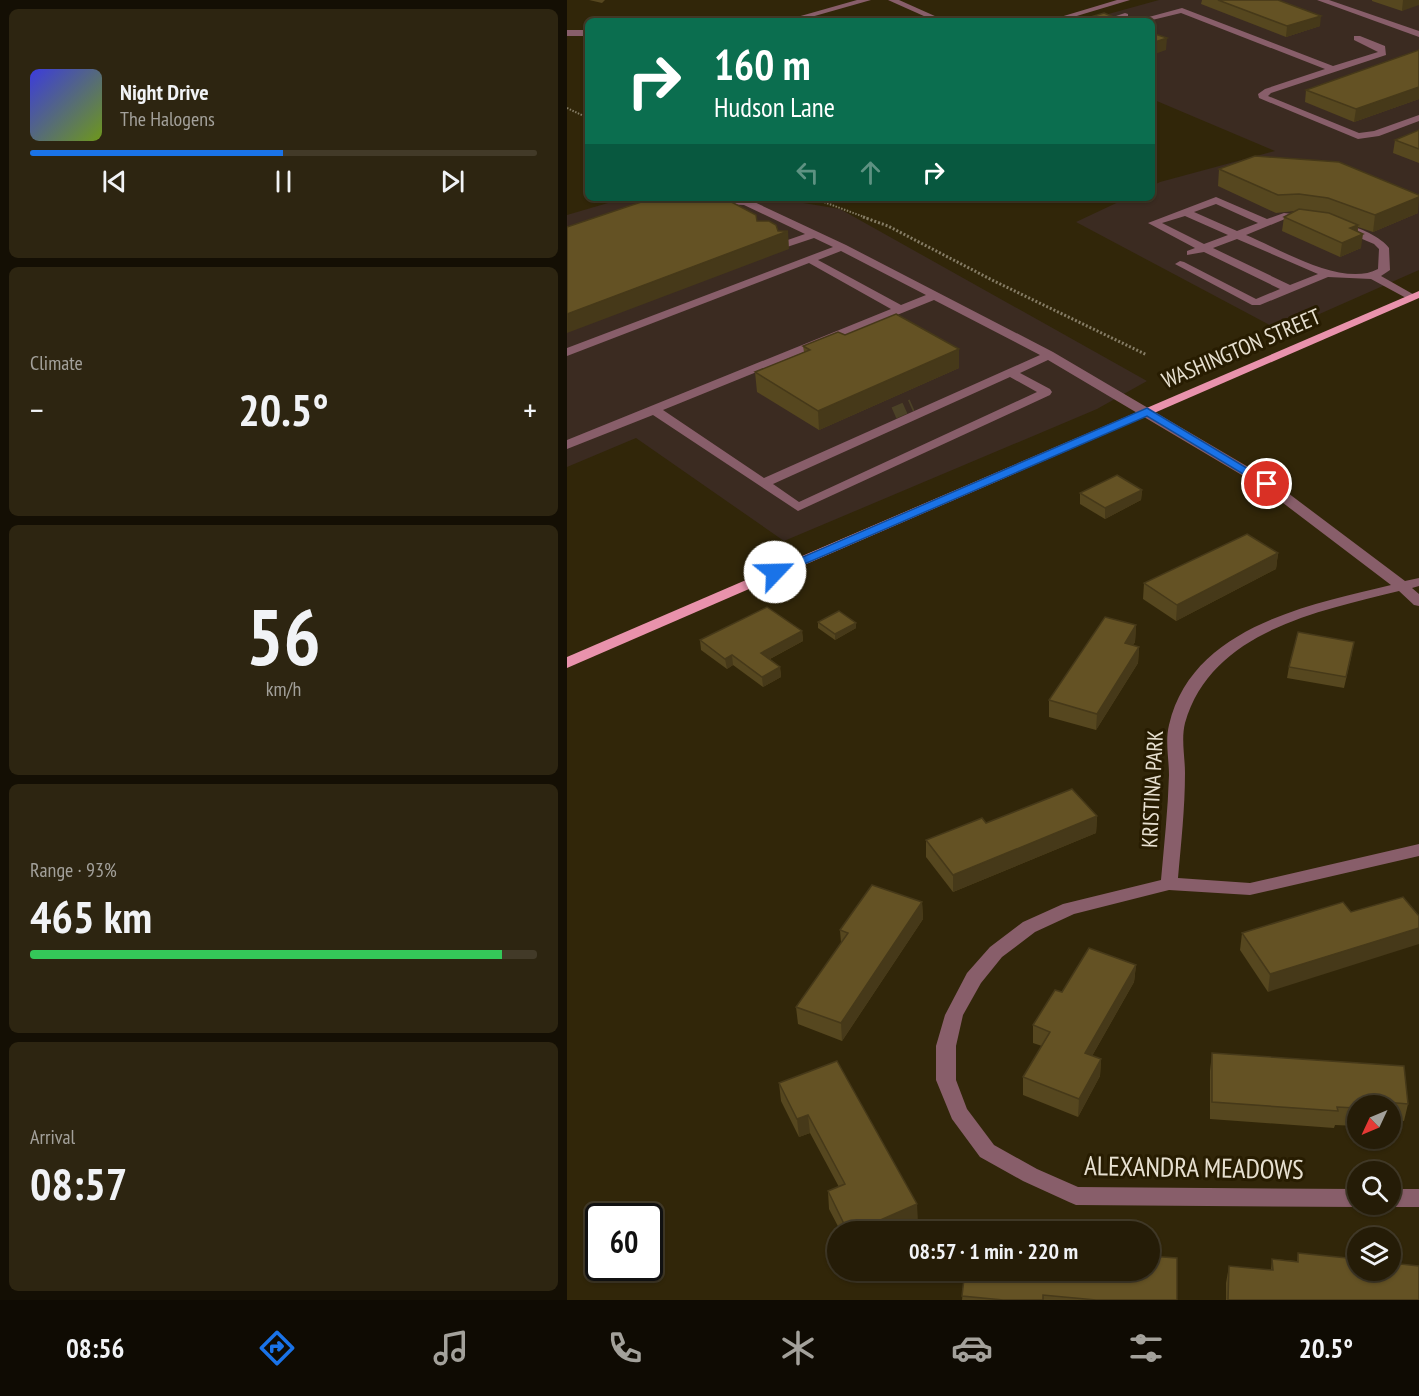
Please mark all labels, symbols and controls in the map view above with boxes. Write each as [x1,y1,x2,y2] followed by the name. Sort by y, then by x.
[714,37,811,92] text: 160 m
[615,42,693,120] icon: right
[120,78,209,106] text: Night Drive
[714,90,835,124] text: Hudson Lane
[120,106,215,132] text: The Halogens
[791,156,824,189] icon: left
[854,156,887,189] icon: ahead
[917,156,950,189] icon: right
[98,165,131,198] icon: previous
[267,165,300,198] icon: pause
[436,165,469,198] icon: next
[1157,302,1325,394] street label: WASHINGTON STREET
[30,350,83,376] text: Climate
[238,380,329,438] text: 20.5°
[30,388,44,431] text: −
[523,388,537,431] text: +
[1241,458,1292,509] pin
[1250,467,1283,500] icon: arrive
[743,540,807,604] position arrow
[246,586,321,687] text: 56
[266,676,301,702] text: km/h
[1135,729,1169,848] street label: KRISTINA PARK
[30,857,117,883] text: Range · 93%
[30,887,152,945] text: 465 km
[1347,1095,1401,1149] north arrow
[1347,1095,1401,1281] map controls
[30,1124,75,1150] text: Arrival
[1084,1148,1304,1186] street label: ALEXANDRA MEADOWS
[30,1154,127,1212] text: 08:57
[1347,1161,1401,1215] button: search
[585,1203,663,1281] speed limit sign: 60
[1347,1227,1401,1281] button: layers
[909,1237,1078,1265] text: 08:57 · 1 min · 220 m
[256,1327,298,1369] icon: directions
[430,1327,472,1369] icon: music
[604,1327,646,1369] icon: phone
[777,1327,819,1369] icon: climate
[951,1327,993,1369] icon: car
[1125,1327,1167,1369] icon: filters
[66,1331,124,1365] text: 08:56
[1299,1331,1353,1365] text: 20.5°

